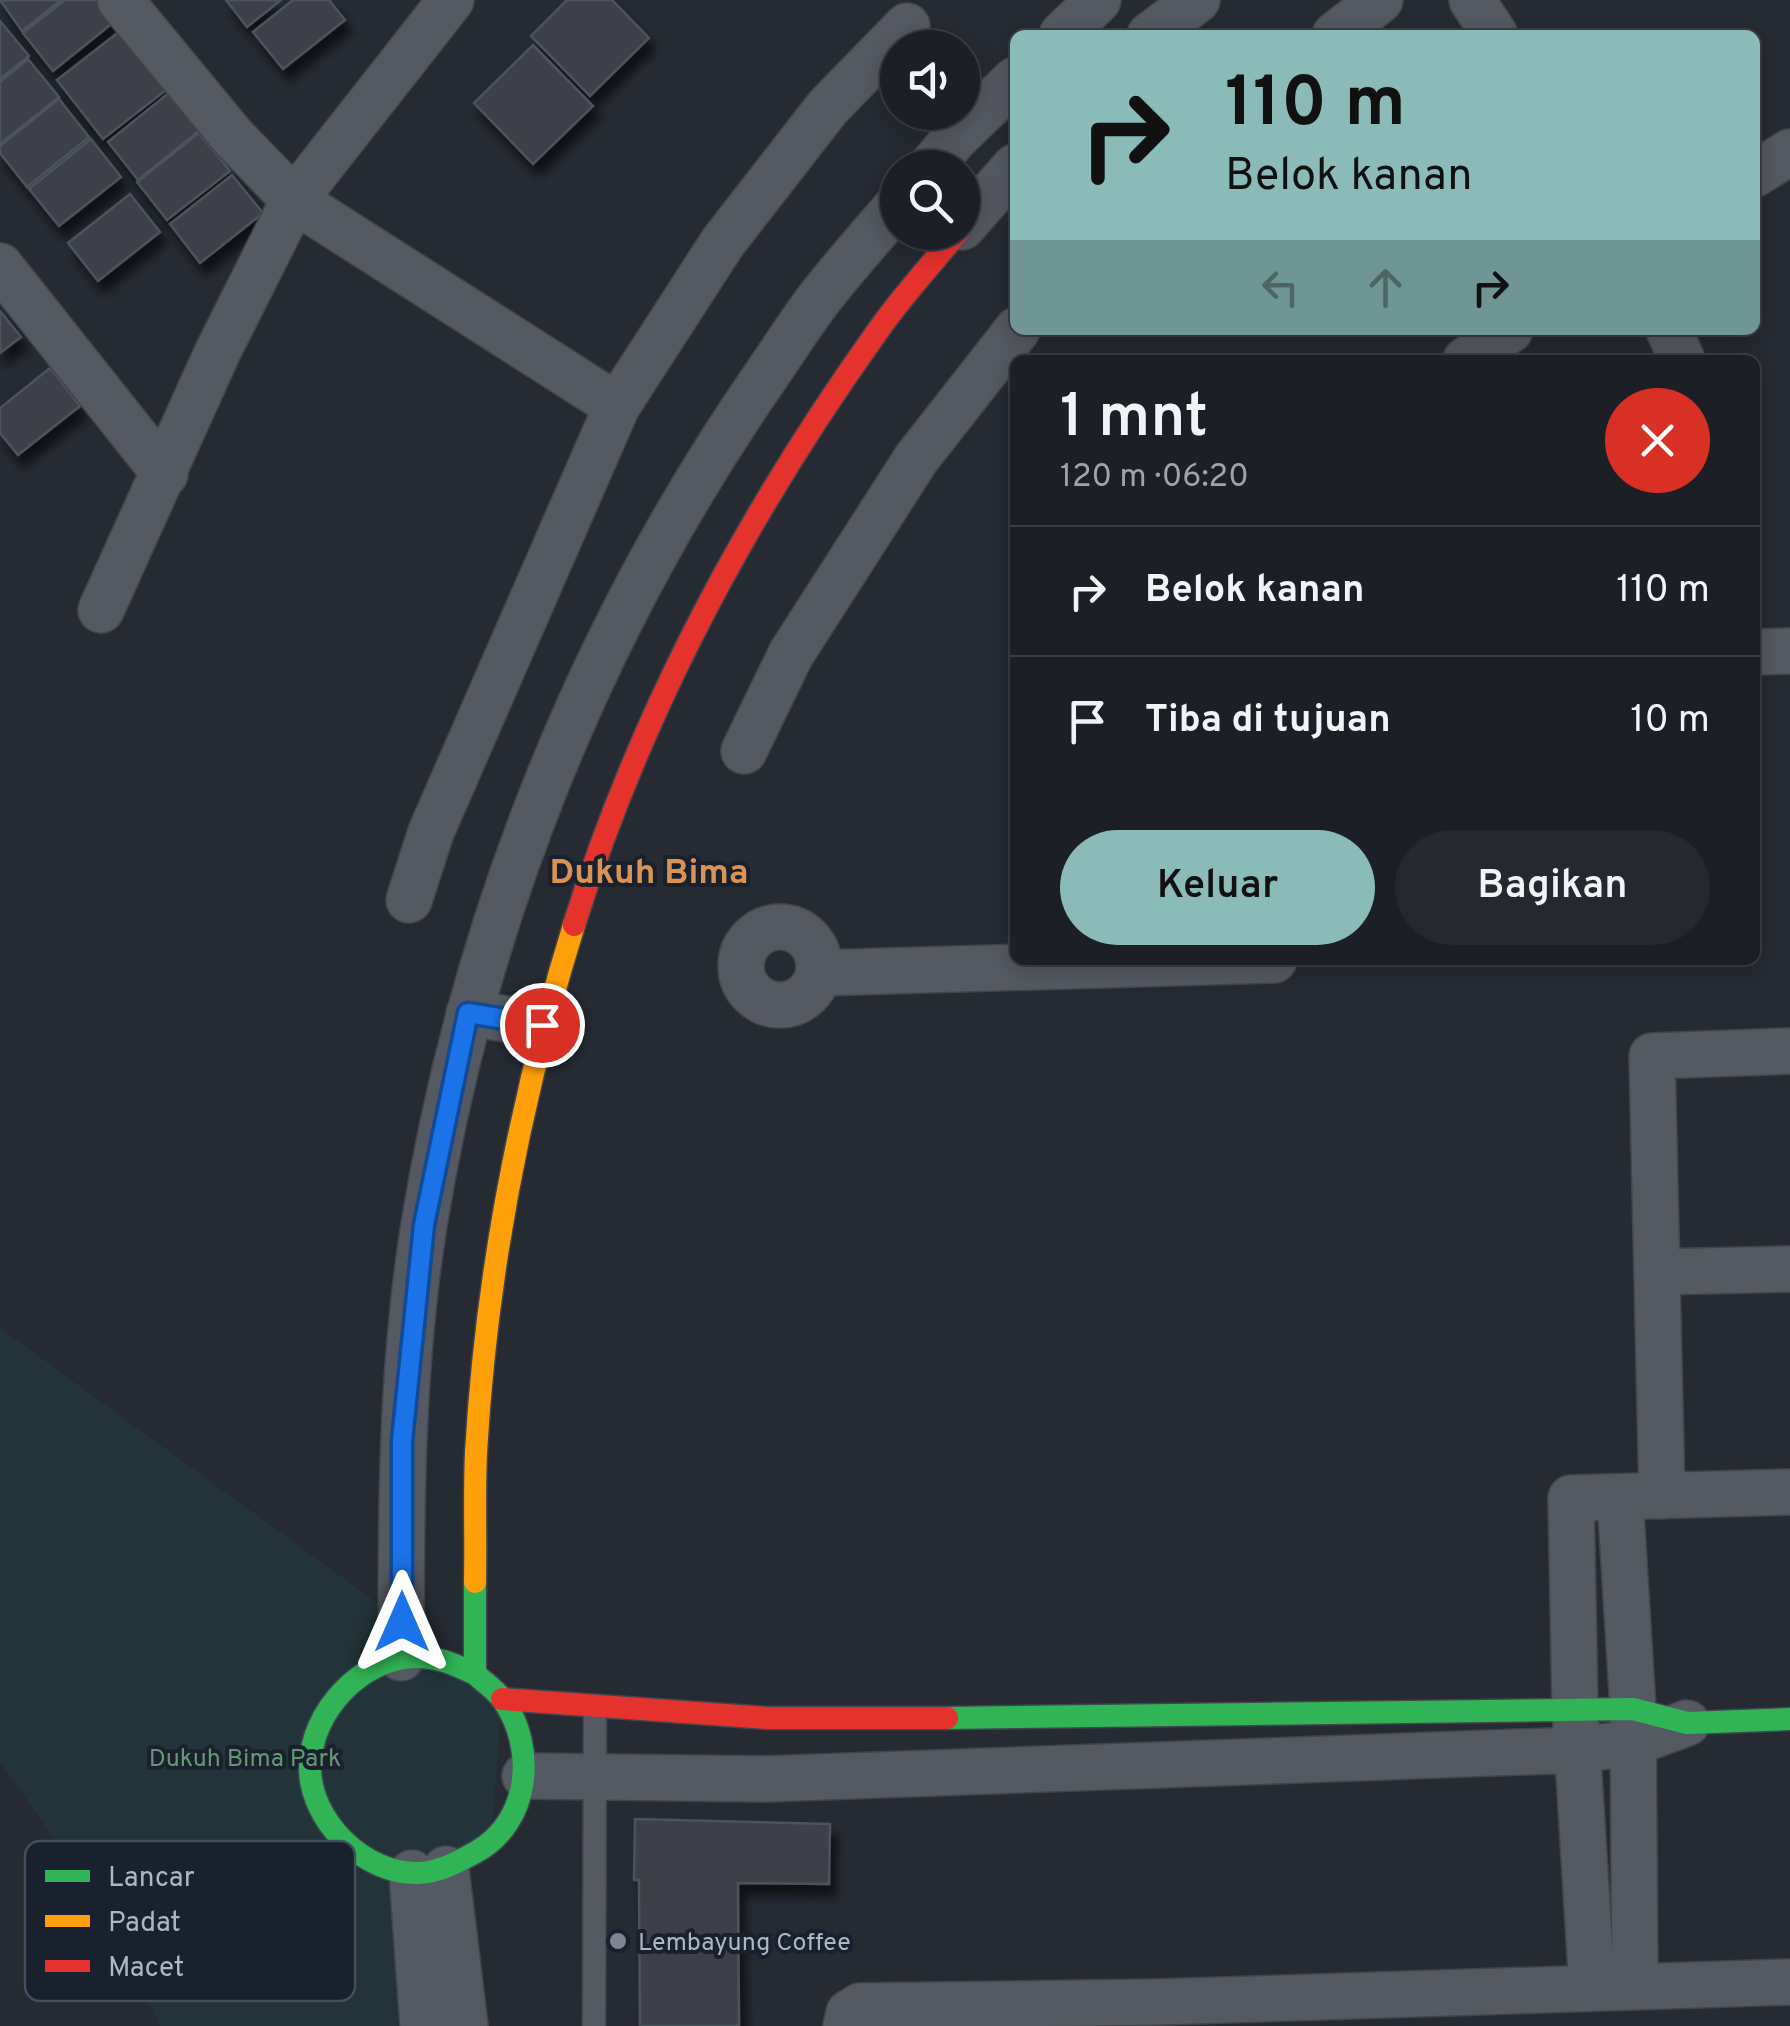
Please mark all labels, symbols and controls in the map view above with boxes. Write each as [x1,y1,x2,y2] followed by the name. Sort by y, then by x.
[880,30,980,250] map controls
[880,30,980,130] button: sound
[1225,62,1406,151] text: 110 m
[1060,70,1190,200] icon: right
[1225,149,1473,206] text: Belok kanan
[880,150,980,250] button: search
[1253,260,1308,315] icon: left
[1358,260,1413,315] icon: ahead
[1463,260,1518,315] icon: right
[1060,382,1208,458] text: 1 mnt
[1605,388,1710,493] button: close
[1060,458,1249,498] text: 120 m · 06:20
[1060,564,1115,619] icon: right
[1145,567,1364,616] text: Belok kanan
[1616,567,1710,616] text: 110 m
[1060,694,1115,749] icon: arrive
[1145,697,1391,746] text: Tiba di tujuan
[1630,697,1710,746] text: 10 m
[1060,830,1375,945] button: Keluar
[1395,830,1710,945] button: Bagikan
[549,852,749,896] district label: Dukuh Bima
[500,983,585,1068] pin
[515,998,570,1053] icon: arrive
[350,1570,454,1674] position arrow
[149,1744,341,1776] park label: Dukuh Bima Park
[25,1841,355,2001] legend
[108,1861,195,1897] text: Lancar
[108,1906,181,1942] text: Padat
[638,1928,851,1960] place label: Lembayung Coffee
[607,1930,629,1952] marker: Lembayung Coffee
[108,1951,184,1987] text: Macet

